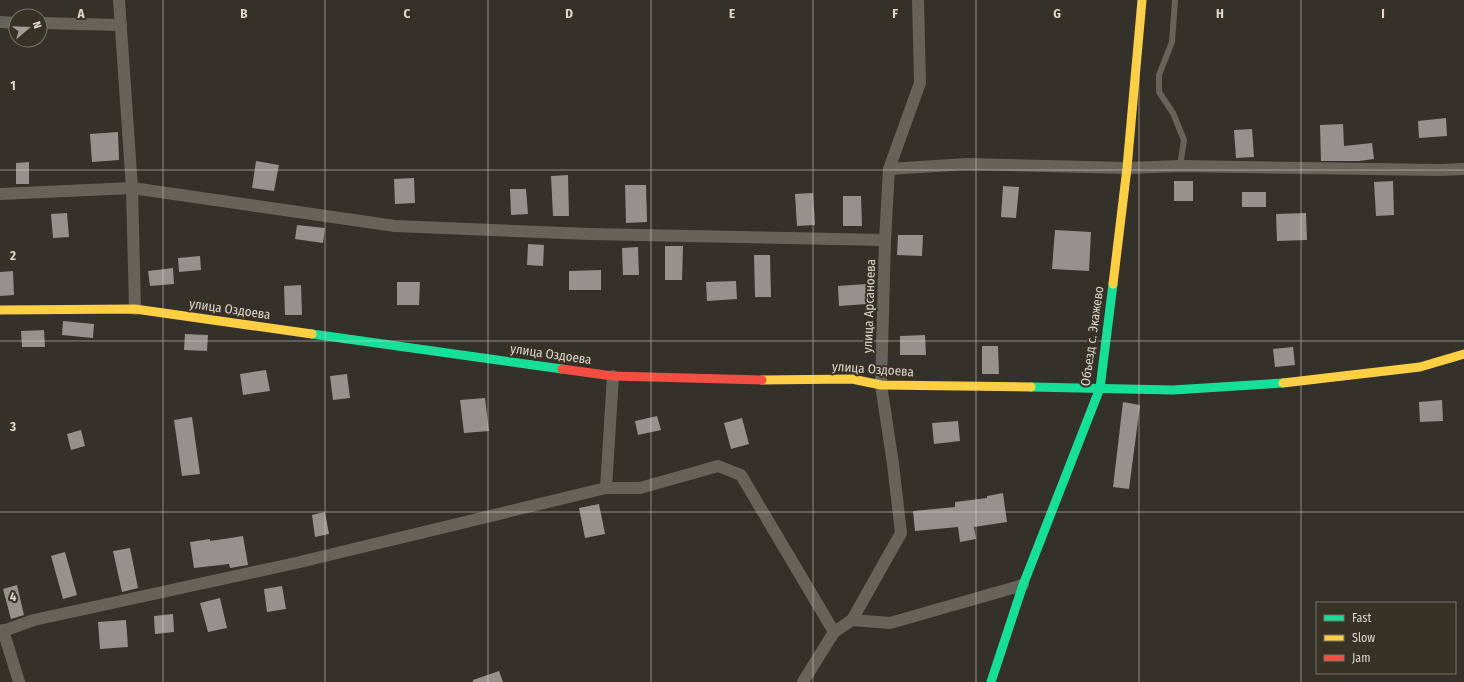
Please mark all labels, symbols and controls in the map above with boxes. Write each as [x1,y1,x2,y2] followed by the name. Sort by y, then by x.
[76,6,85,21] text: A
[240,6,248,21] text: B
[404,6,411,21] text: C
[565,6,573,21] text: D
[729,6,735,21] text: E
[892,6,898,21] text: F
[1053,6,1061,21] text: G
[1216,6,1224,21] text: H
[1381,6,1385,21] text: I
[8,8,48,48] north arrow
[30,20,44,30] text: N
[10,78,16,93] text: 1
[9,248,16,263] text: 2
[860,259,878,353] street label: улица Арсаноева
[1078,285,1106,387] street label: Объезд с. Экажево
[188,296,272,322] street label: улица Оздоева
[509,341,593,367] street label: улица Оздоева
[832,359,914,379] street label: улица Оздоева
[9,419,16,434] text: 3
[10,589,17,604] text: 4
[1316,602,1456,674] legend
[1352,611,1371,625] text: Fast
[1352,631,1375,645] text: Slow
[1352,651,1370,665] text: Jam

